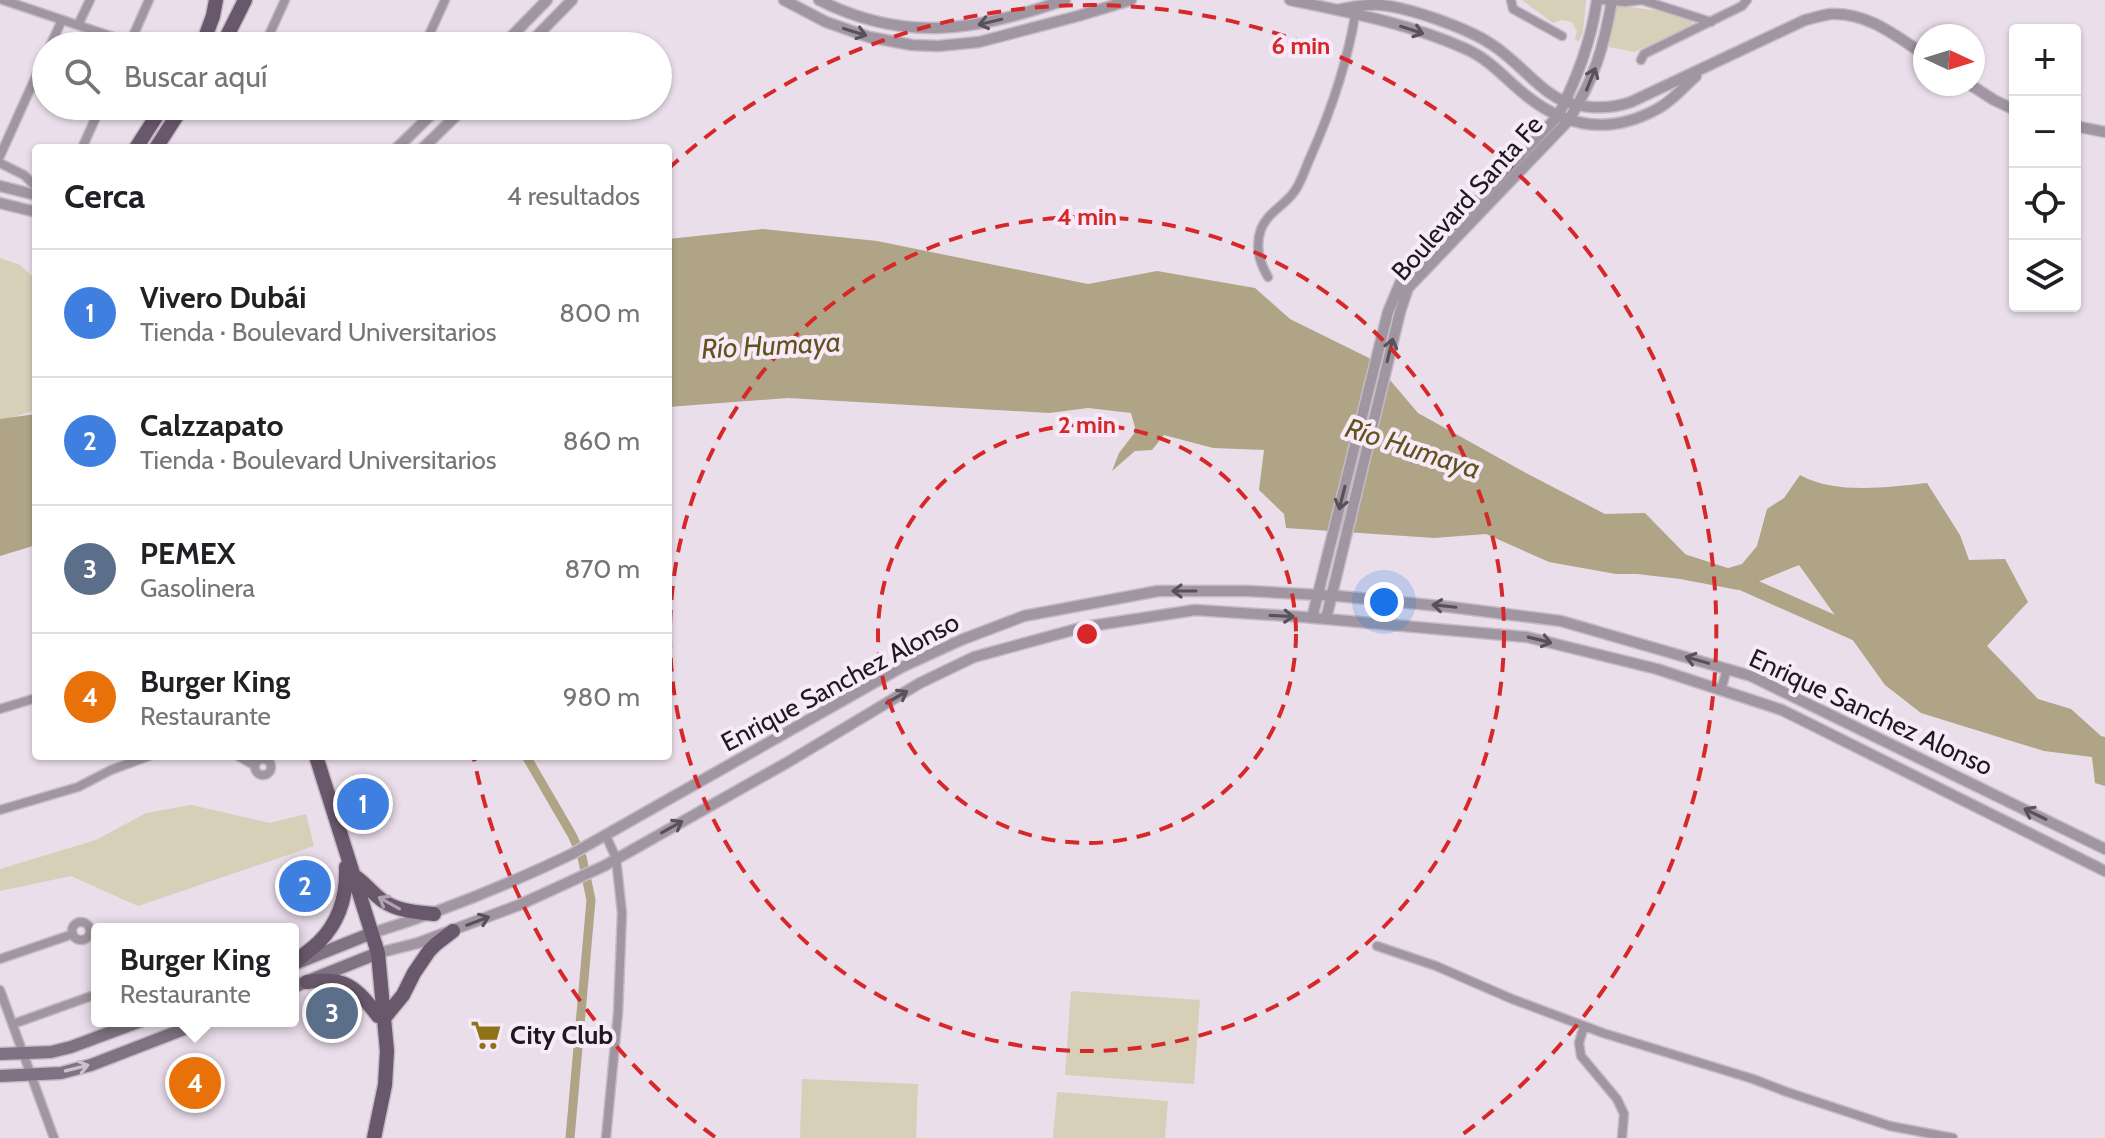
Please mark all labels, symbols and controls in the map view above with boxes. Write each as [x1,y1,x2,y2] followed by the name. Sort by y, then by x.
[978,15,1004,30] one-way arrow
[1399,24,1424,38] one-way arrow
[1913,24,1985,96] north arrow
[2009,24,2081,312] map controls
[2009,24,2081,96] button: +
[842,26,867,40] one-way arrow
[1272,31,1330,60] text: 6 min
[32,32,672,120] search box
[60,54,104,98] icon: search
[124,58,267,95] text: Buscar aquí
[1585,67,1599,92] one-way arrow
[2009,96,2081,168] button: −
[1385,109,1549,287] street label: Boulevard Santa Fe
[2009,168,2081,240] button: locate
[64,175,145,217] text: Cerca
[507,180,640,212] text: 4 resultados
[1057,202,1117,231] text: 4 min
[2009,240,2081,312] button: layers
[140,279,306,316] text: Vivero Dubái
[85,297,95,329] text: 1
[559,297,640,329] text: 800 m
[140,316,497,348] text: Tienda · Boulevard Universitarios
[700,324,842,366] water label: Río Humaya
[1383,338,1398,363] one-way arrow
[140,407,284,444] text: Calzzapato
[1058,410,1116,439] text: 2 min
[1341,410,1485,486] water label: Río Humaya
[83,425,97,457] text: 2
[563,425,640,457] text: 860 m
[140,444,497,476] text: Tienda · Boulevard Universitarios
[1333,484,1348,510] one-way arrow
[140,535,236,572] text: PEMEX
[83,553,97,585] text: 3
[565,553,640,585] text: 870 m
[140,572,255,604] text: Gasolinera
[1364,582,1404,622] your location
[1171,583,1198,599] one-way arrow
[1431,599,1457,614] one-way arrow
[716,606,964,758] street label: Enrique Sanchez Alonso
[1268,608,1295,623] one-way arrow
[1073,620,1101,648] centre of rings
[1527,634,1553,649] one-way arrow
[1744,642,1998,782] street label: Enrique Sanchez Alonso
[1685,652,1711,667] one-way arrow
[140,663,290,700] text: Burger King
[82,681,98,713] text: 4
[563,681,640,713] text: 980 m
[885,689,908,705] one-way arrow
[140,700,271,732] text: Restaurante
[337,774,389,834] pin: 1
[2023,806,2047,821] one-way arrow
[659,819,683,834] one-way arrow
[279,856,331,916] pin: 2
[378,894,402,910] one-way arrow
[465,913,490,927] one-way arrow
[91,923,299,1027] popup
[120,941,270,978] text: Burger King
[120,978,251,1010] text: Restaurante
[306,983,358,1043] pin: 3
[469,1018,503,1052] supermarket icon: City Club
[510,1019,613,1051] place label: City Club
[169,1053,221,1113] pin: 4
[64,1060,90,1075] one-way arrow

